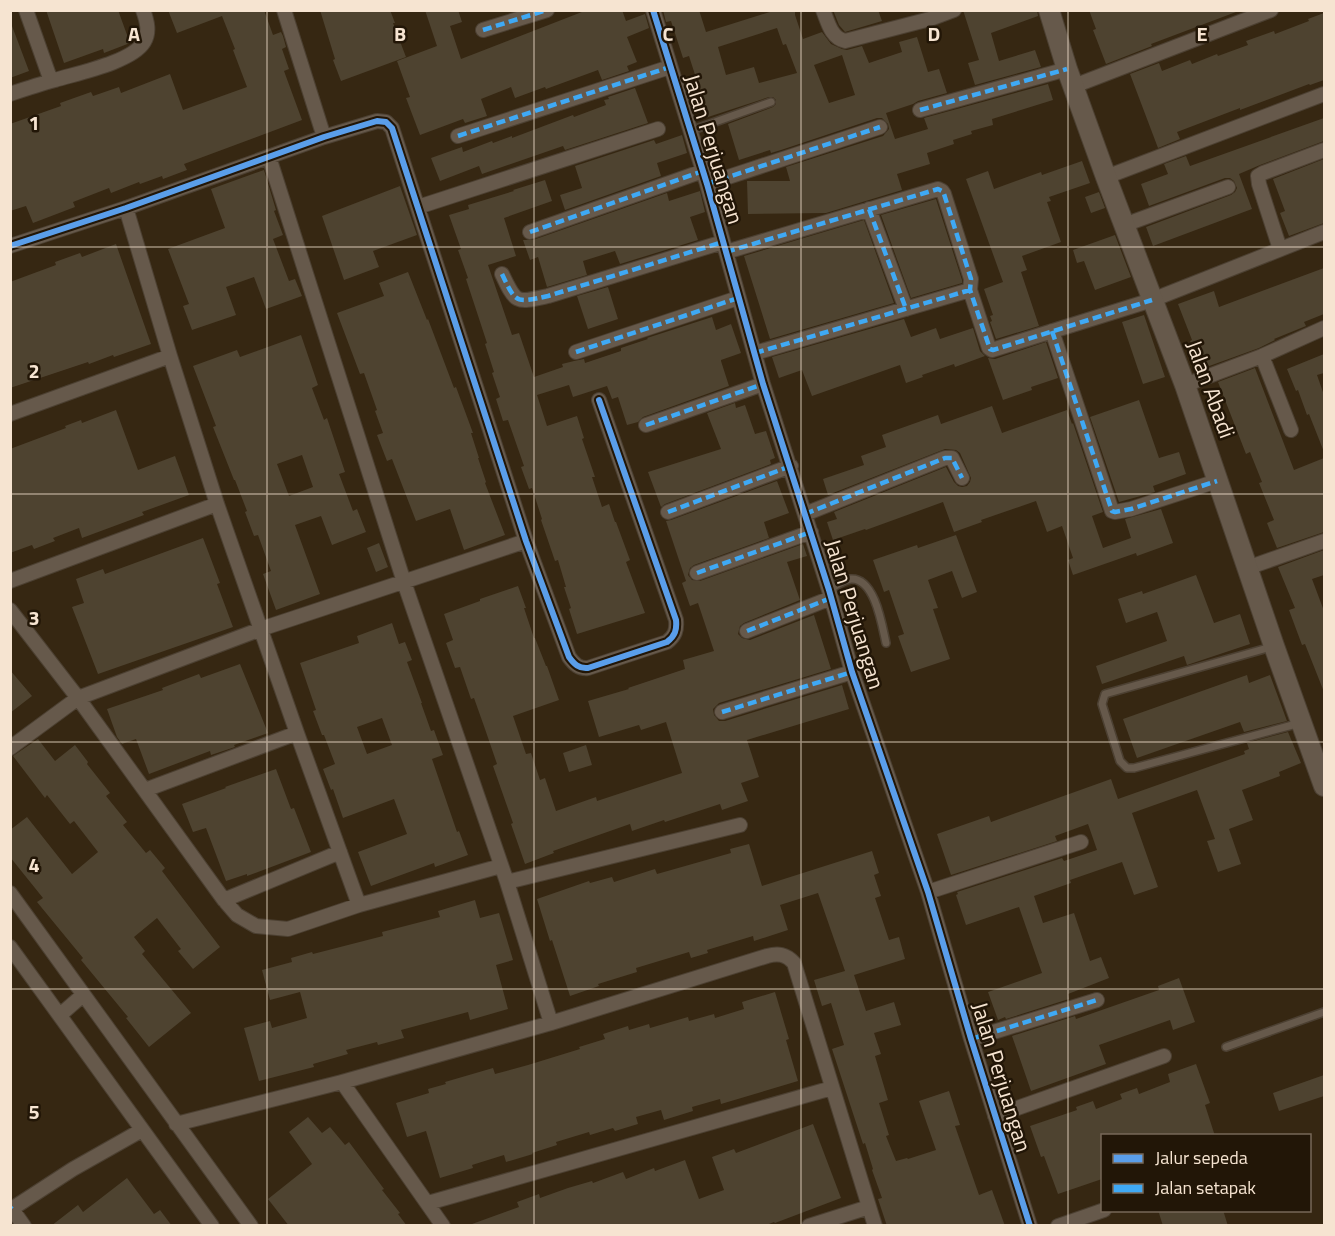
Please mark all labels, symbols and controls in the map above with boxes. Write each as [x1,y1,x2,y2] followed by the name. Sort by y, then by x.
[128,18,140,49] text: A
[394,18,406,49] text: B
[663,18,674,49] text: C
[928,18,940,49] text: D
[1196,18,1208,49] text: E
[675,70,753,228] street label: Jalan Perjuangan
[28,107,40,138] text: 1
[1178,335,1244,443] street label: Jalan Abadi
[28,355,40,386] text: 2
[816,535,894,693] street label: Jalan Perjuangan
[28,602,40,633] text: 3
[28,849,40,880] text: 4
[963,998,1041,1156] street label: Jalan Perjuangan
[28,1096,40,1127] text: 5
[1101,1134,1311,1212] legend
[1155,1144,1248,1171] text: Jalur sepeda
[1155,1174,1256,1201] text: Jalan setapak

